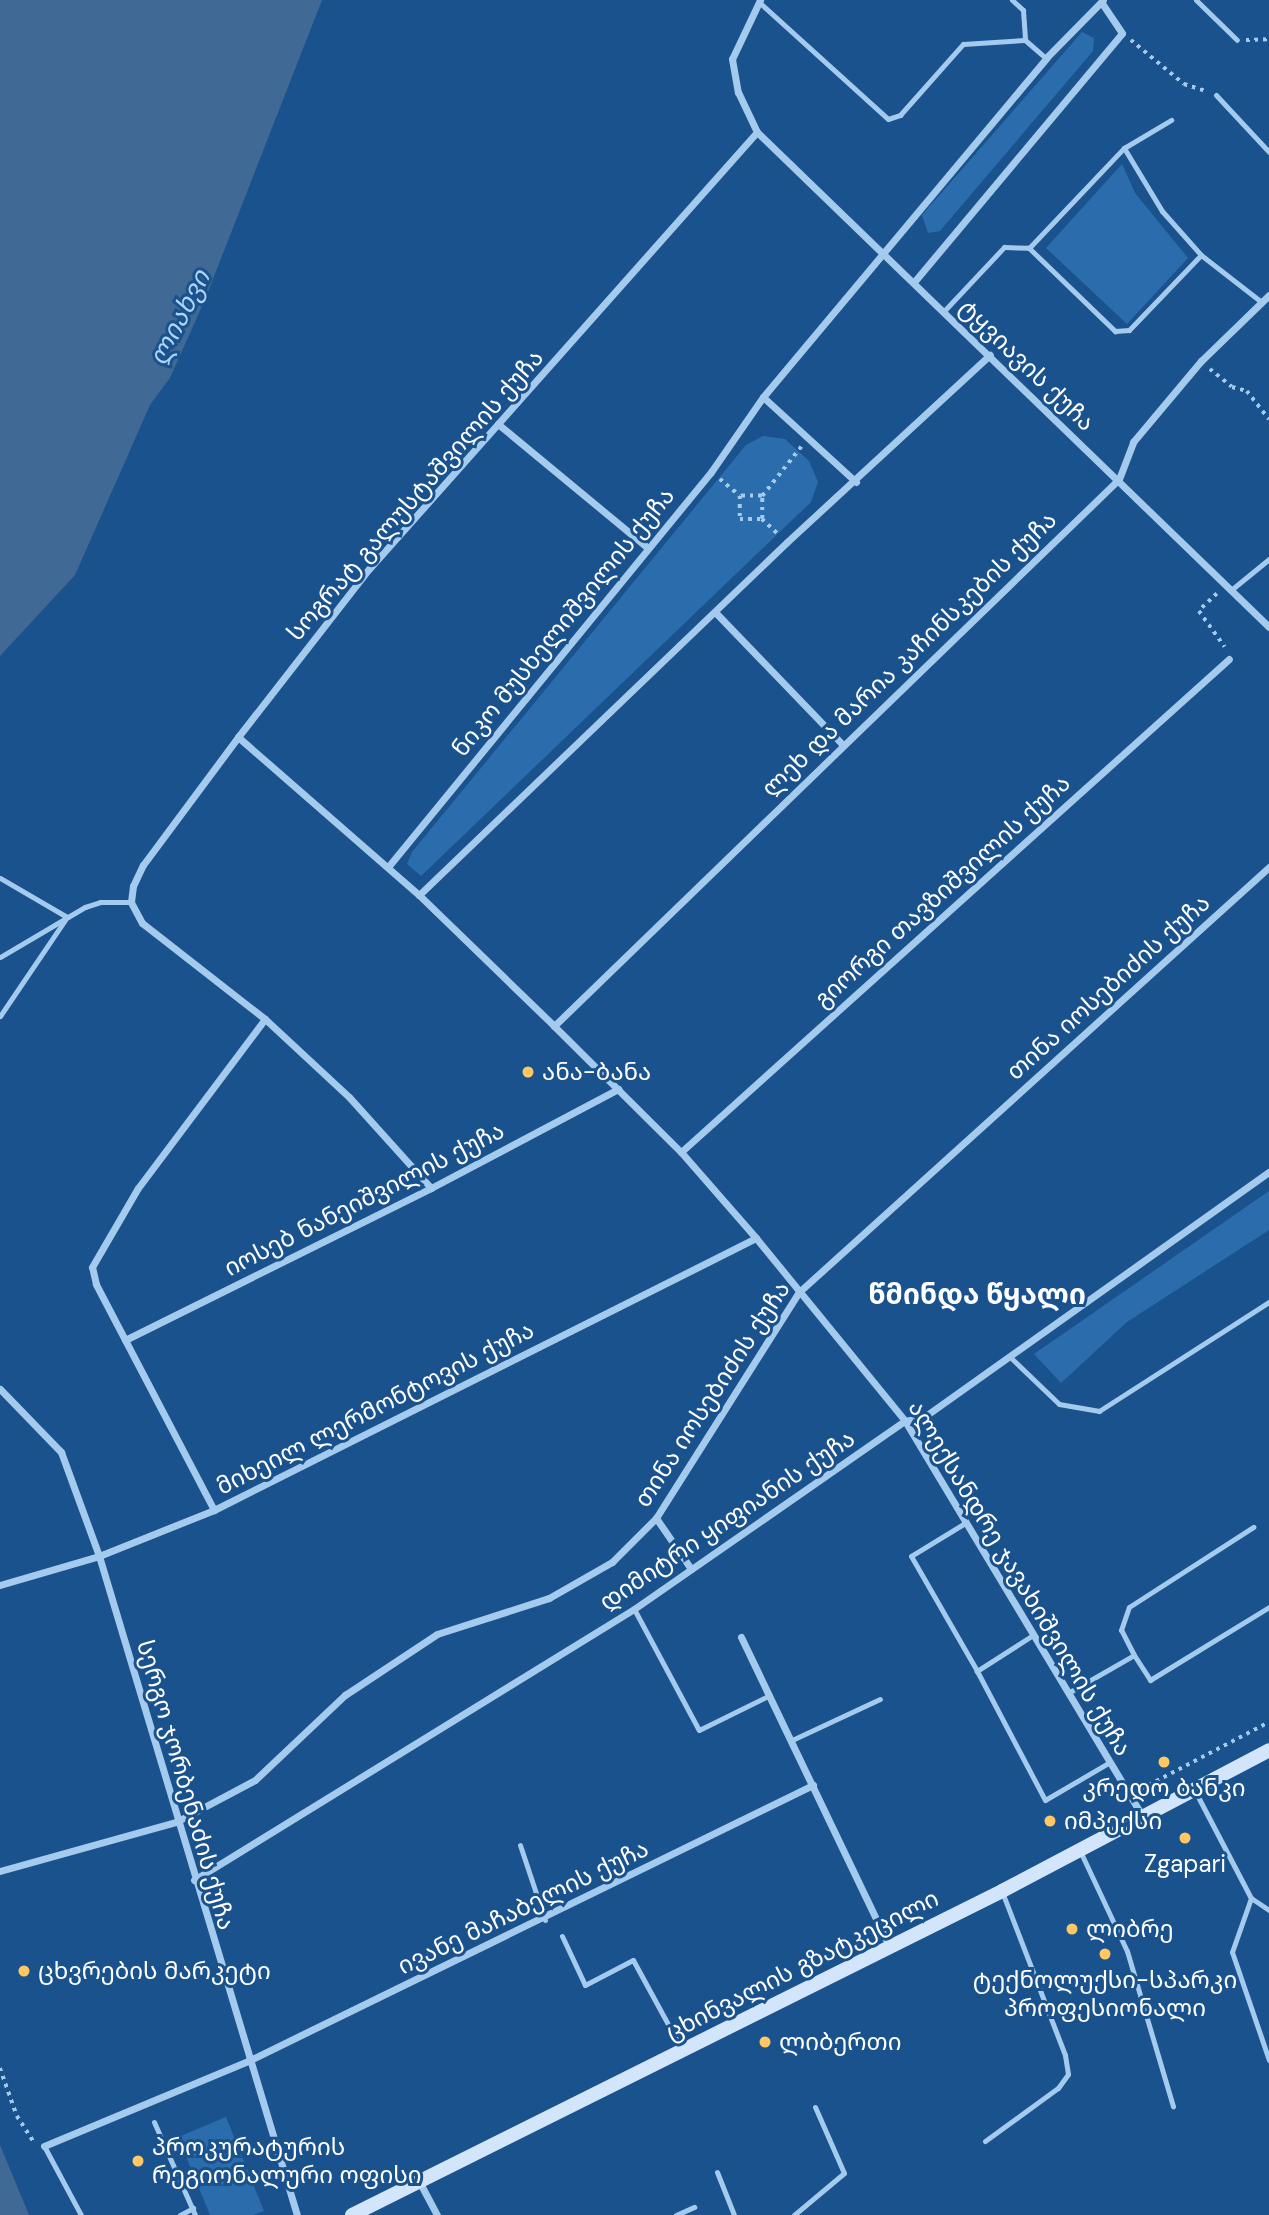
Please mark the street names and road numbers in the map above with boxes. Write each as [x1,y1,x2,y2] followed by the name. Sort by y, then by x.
[953,293,1101,437] street label: ტყვიავის ქუჩა
[281,344,549,646] street label: სოგრატ გალუსტაშვილის ქუჩა
[446,482,680,762] street label: ნიკო მუსხელიშვილის ქუჩა
[756,505,1062,803] street label: ლეხ და მარია კაჩინსკების ქუჩა
[808,768,1076,1014] street label: გიორგი თავზიშვილის ქუჩა
[1000,888,1216,1086] street label: თინა იოსებიძის ქუჩა
[219,1116,509,1282] street label: იოსებ ნანეიშვილის ქუჩა
[628,1276,796,1512] street label: თინა იოსებიძის ქუჩა
[211,1315,539,1501] street label: მიხეილ ლერმონტოვის ქუჩა
[902,1395,1138,1761] street label: ალექსანდრე ჯავახიშვილის ქუჩა
[594,1424,860,1616] street label: დიმიტრი ყიფიანის ქუჩა
[131,1637,241,1933] street label: სერგო ჯორბენაძის ქუჩა
[393,1834,653,1980] street label: ივანე მაჩაბელის ქუჩა
[661,1883,943,2047] street label: ცხინვალის გზატკეცილი

